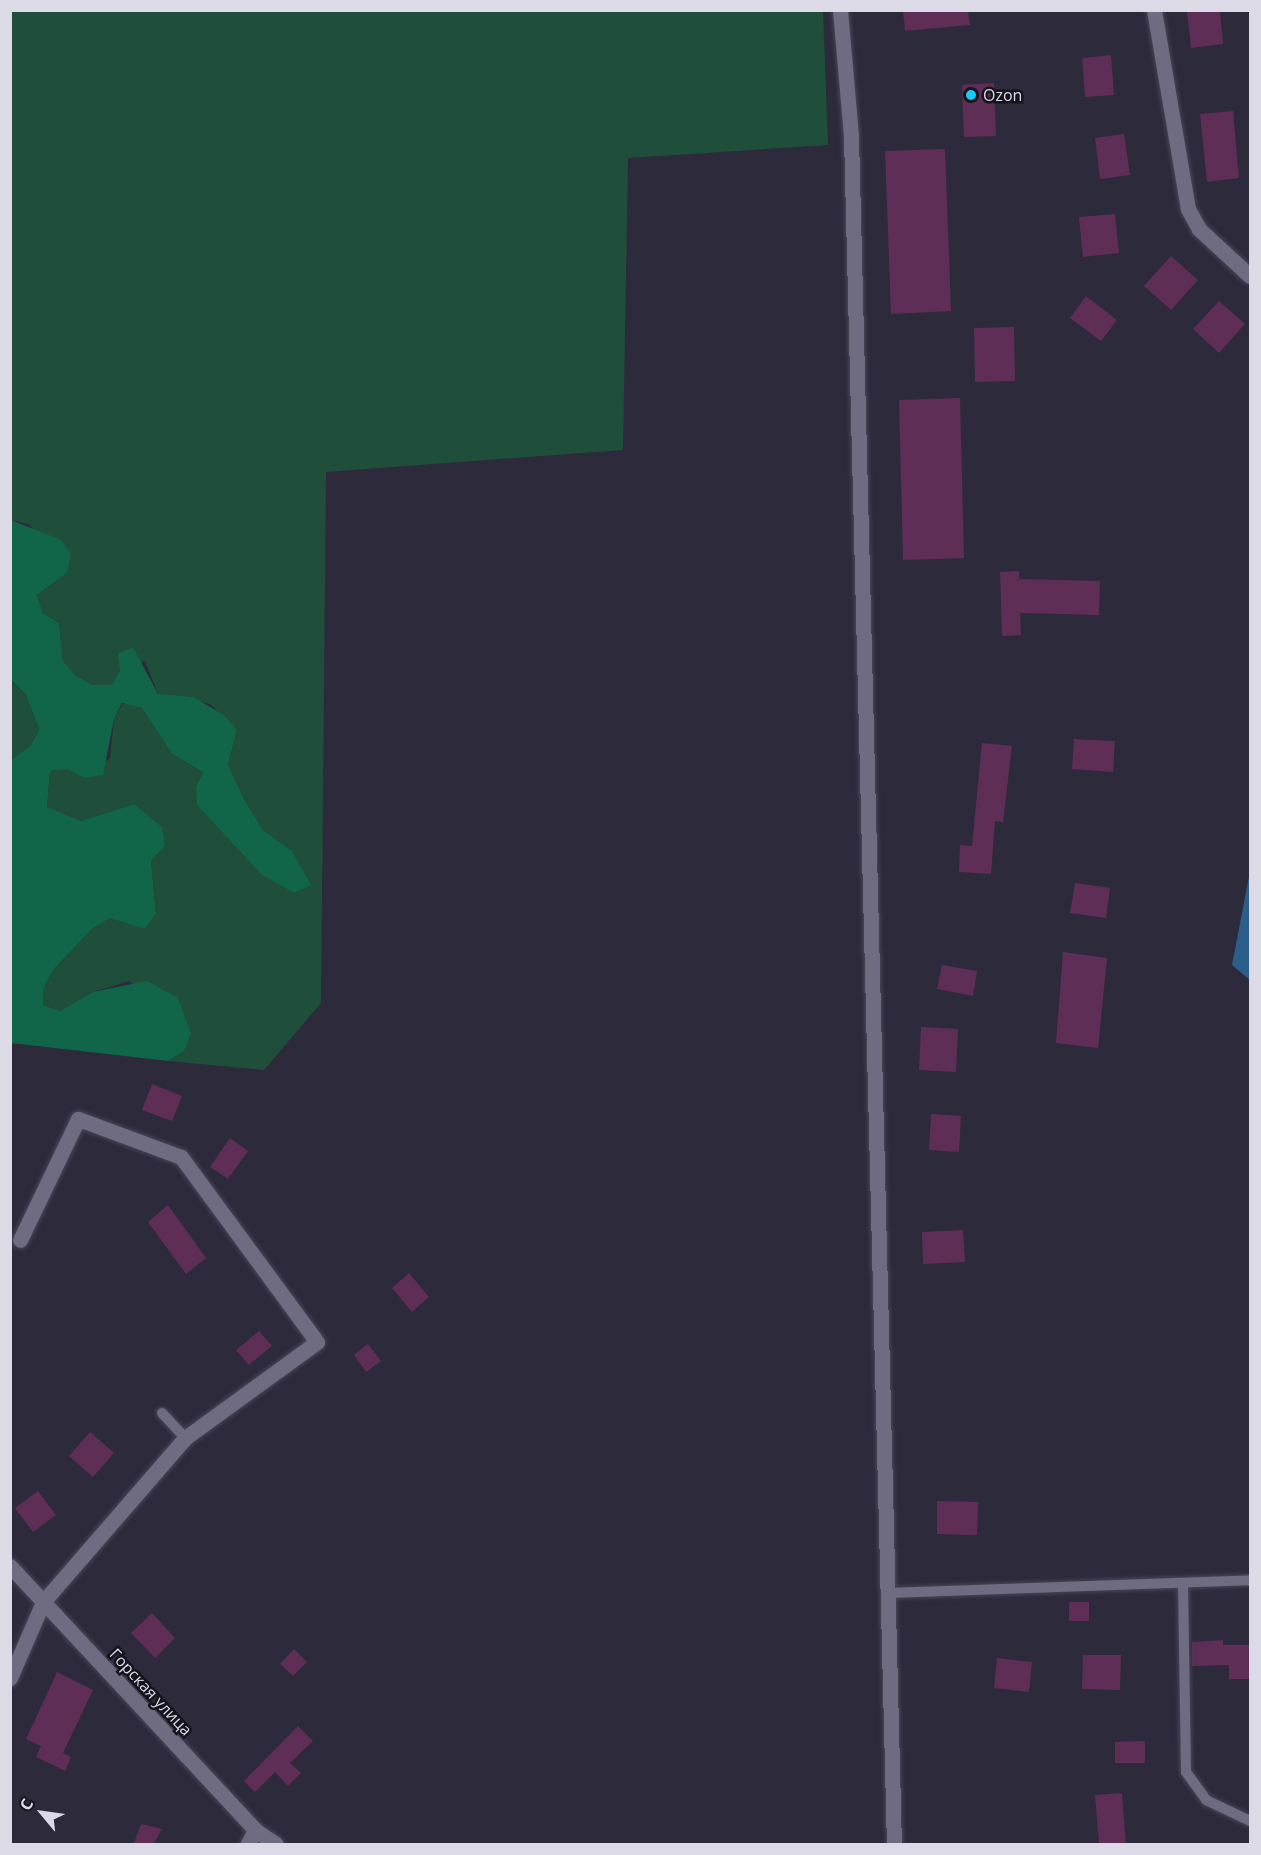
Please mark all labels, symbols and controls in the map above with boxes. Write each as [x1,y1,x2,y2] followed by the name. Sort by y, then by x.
[983,85,1022,105] place label: Ozon
[964,88,978,102] marker: Ozon
[106,1645,196,1739] street label: Горская улица
[12,1783,72,1843] north arrow
[14,1794,38,1814] text: С

